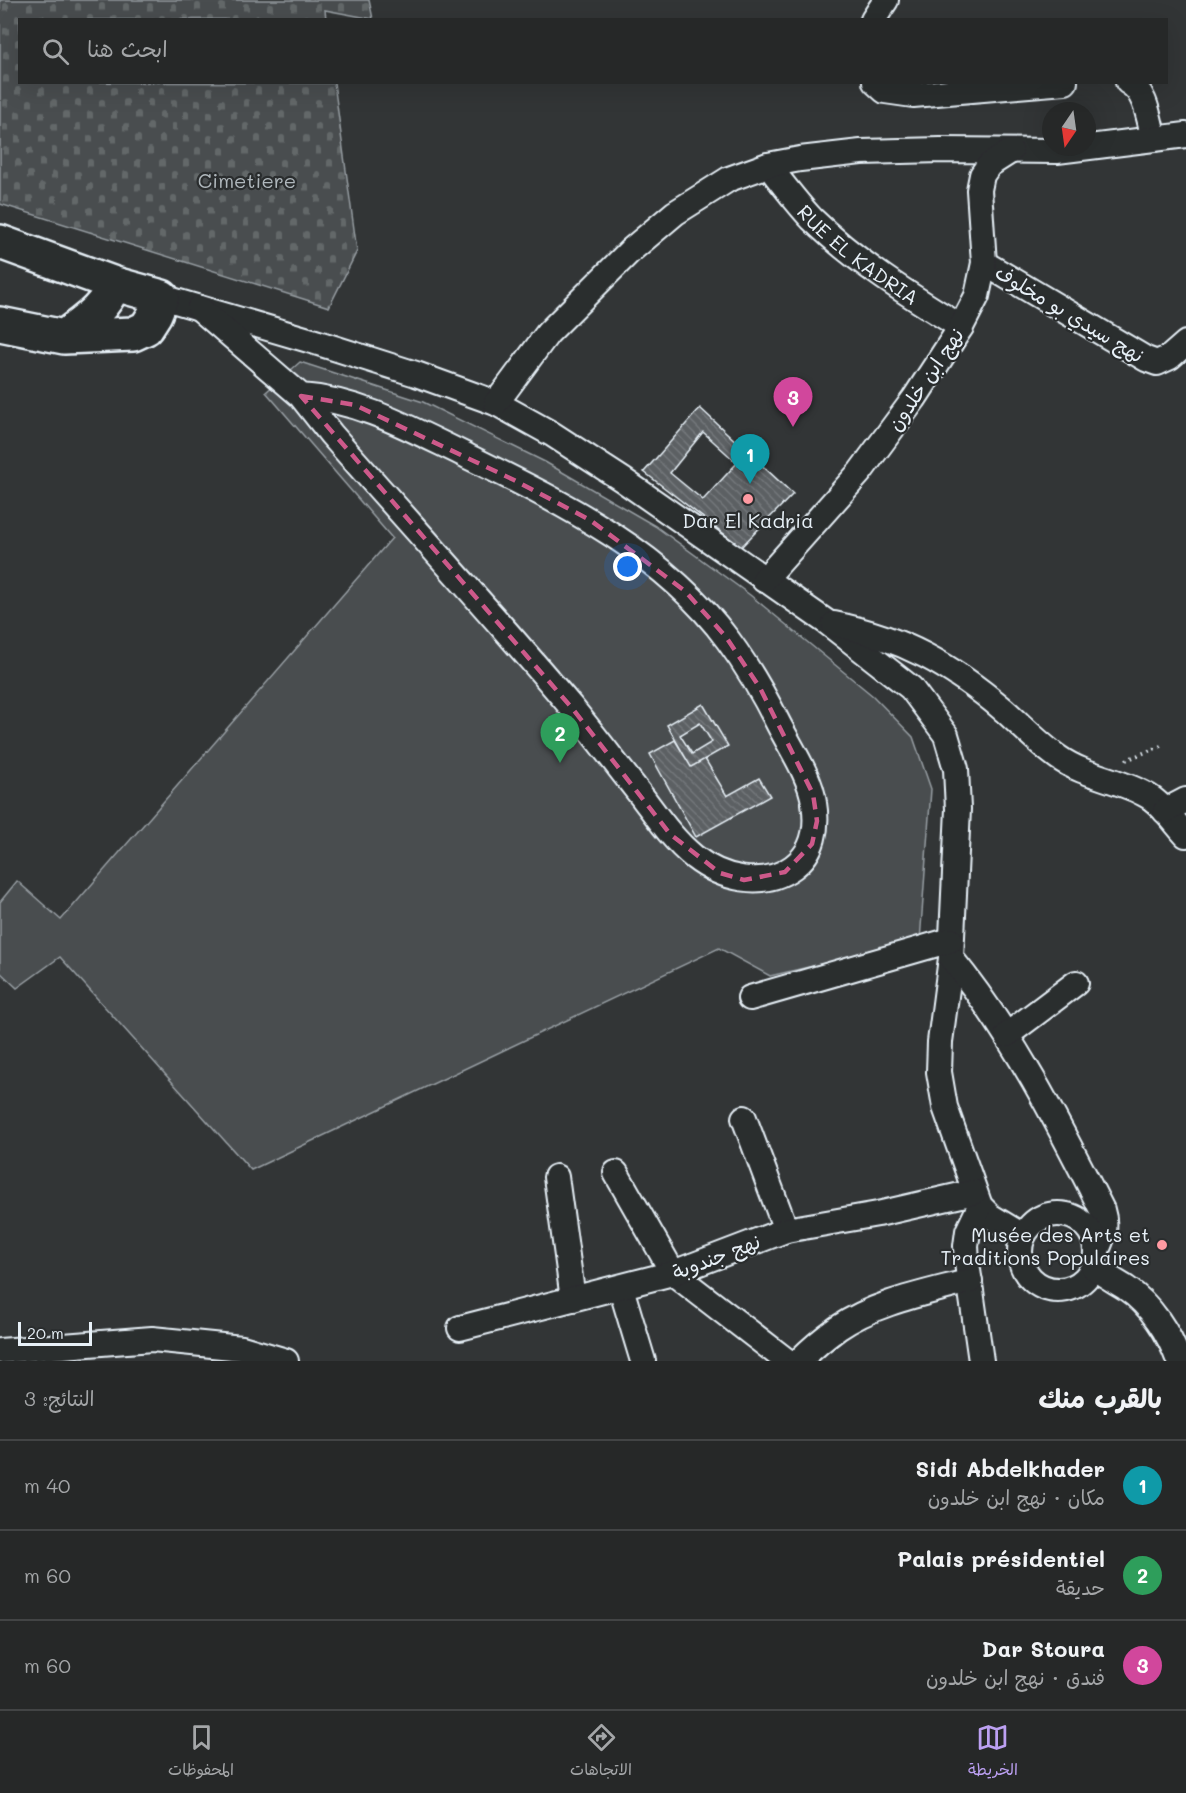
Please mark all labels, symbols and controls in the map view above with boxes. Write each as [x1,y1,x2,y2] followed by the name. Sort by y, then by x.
[18,18,1168,84] search box
[87,34,168,63] text: ابحث هنا
[39,35,72,68] icon: search
[1042,102,1096,156] north arrow
[198,167,296,193] park label: Cimetiere
[792,199,924,310] street label: RUE EL KADRIA
[989,258,1149,370] street label: نهج سيدي بو مخلوف
[881,323,971,437] street label: نهج ابن خلدون
[774,378,812,427] pin: 3
[730,434,770,484] pin: 1
[741,492,755,506] marker: Dar El Kadria
[682,507,814,533] place label: Dar El Kadria
[613,552,642,581] your location
[540,714,580,763] pin: 2
[940,1221,1150,1270] place label: Musée des Arts et Traditions Populaires
[668,1227,764,1287] street label: نهج جندوبة
[1155,1238,1169,1252] marker: Musée des Arts et Traditions Populaires
[18,1319,92,1346] scale bar
[27,1322,64,1343] text: 20 m
[1039,1381,1162,1415] text: بالقرب منك
[24,1385,94,1411] text: النتائج: 3
[916,1454,1105,1483] text: Sidi Abdelkhader
[24,1472,70,1498] text: 40 m
[1138,1472,1147,1498] text: 1
[928,1484,1105,1510] text: مكان · نهج ابن خلدون
[897,1544,1105,1573] text: Palais présidentiel
[24,1562,71,1588] text: 60 m
[1137,1562,1148,1588] text: 2
[1056,1574,1105,1600] text: حديقة
[982,1634,1105,1663] text: Dar Stoura
[24,1652,71,1678] text: 60 m
[1137,1652,1149,1678] text: 3
[926,1664,1105,1690] text: فندق · نهج ابن خلدون
[168,1721,234,1784] tab: المحفوظات
[570,1721,632,1784] tab: الاتجاهات
[968,1721,1018,1784] tab: الخريطة

